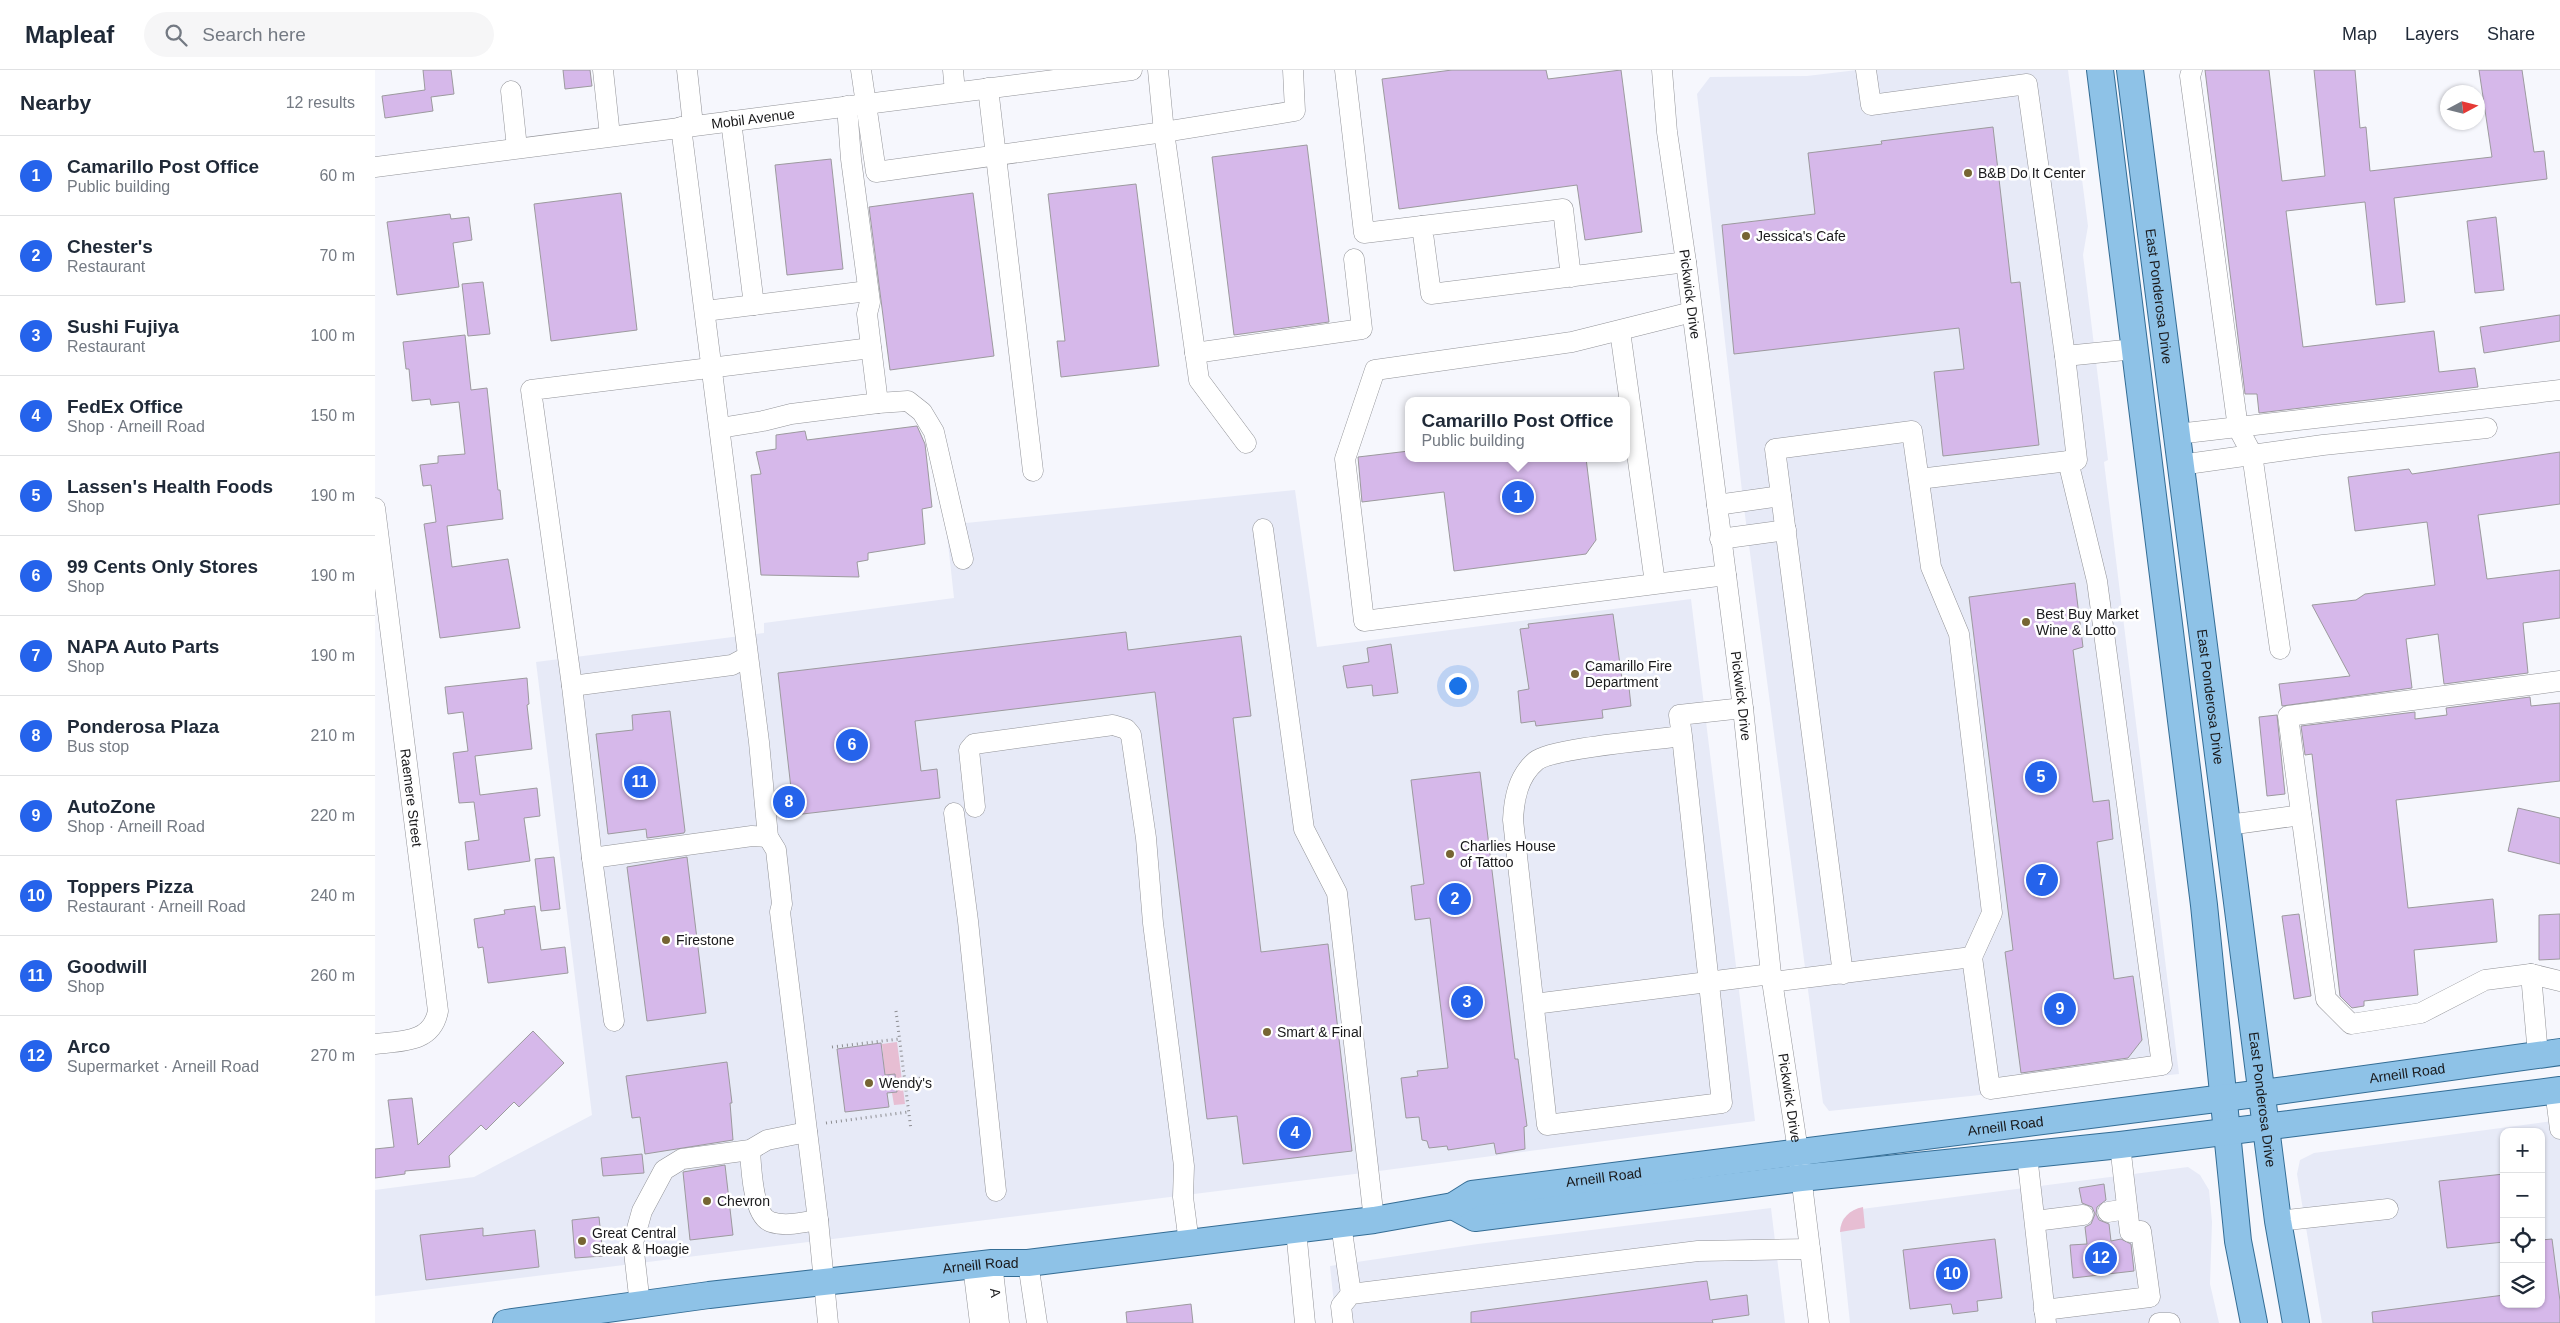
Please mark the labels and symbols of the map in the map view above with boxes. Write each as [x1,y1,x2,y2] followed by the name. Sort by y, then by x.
[2440,85,2485,130] north arrow
[710,105,796,132] street label: Mobil Avenue
[1978,165,2086,181] place label: B&B Do It Center
[1962,167,1974,179] marker: B&B Do It Center
[1756,228,1846,244] place label: Jessica's Cafe
[2142,228,2176,365] street label: East Ponderosa Drive
[1740,230,1752,242] marker: Jessica's Cafe
[1676,248,1704,340] street label: Pickwick Drive
[1502,478,1534,516] pin: 1
[2036,606,2139,638] place label: Best Buy Market Wine & Lotto
[2020,616,2032,628] marker: Best Buy Market Wine & Lotto
[2194,628,2227,766] street label: East Ponderosa Drive
[1728,650,1754,742] street label: Pickwick Drive
[1585,658,1672,690] place label: Camarillo Fire Department
[1569,668,1581,680] marker: Camarillo Fire Department
[1445,673,1471,699] your location
[836,726,868,764] pin: 6
[397,748,425,848] street label: Raemere Street
[2025,758,2057,796] pin: 5
[624,763,656,801] pin: 11
[773,783,805,821] pin: 8
[1460,838,1556,870] place label: Charlies House of Tattoo
[1444,848,1456,860] marker: Charlies House of Tattoo
[2026,861,2058,899] pin: 7
[1439,880,1471,918] pin: 2
[676,932,735,948] place label: Firestone
[660,934,672,946] marker: Firestone
[1451,983,1483,1021] pin: 3
[2044,990,2076,1028] pin: 9
[1277,1024,1362,1040] place label: Smart & Final
[1261,1026,1273,1038] marker: Smart & Final
[2246,1031,2279,1168] street label: East Ponderosa Drive
[1775,1052,1805,1144] street label: Pickwick Drive
[2368,1060,2446,1086] street label: Arneill Road
[879,1075,932,1091] place label: Wendy's
[863,1077,875,1089] marker: Wendy's
[1967,1113,2044,1139] street label: Arneill Road
[1279,1114,1311,1152] pin: 4
[1565,1164,1643,1190] street label: Arneill Road
[717,1193,770,1209] place label: Chevron
[701,1195,713,1207] marker: Chevron
[592,1225,689,1257] place label: Great Central Steak & Hoagie
[576,1235,588,1247] marker: Great Central Steak & Hoagie
[2085,1239,2117,1277] pin: 12
[941,1255,1018,1277] street label: Arneill Road
[1936,1255,1968,1293] pin: 10
[987,1287,1004,1299] street label: A

